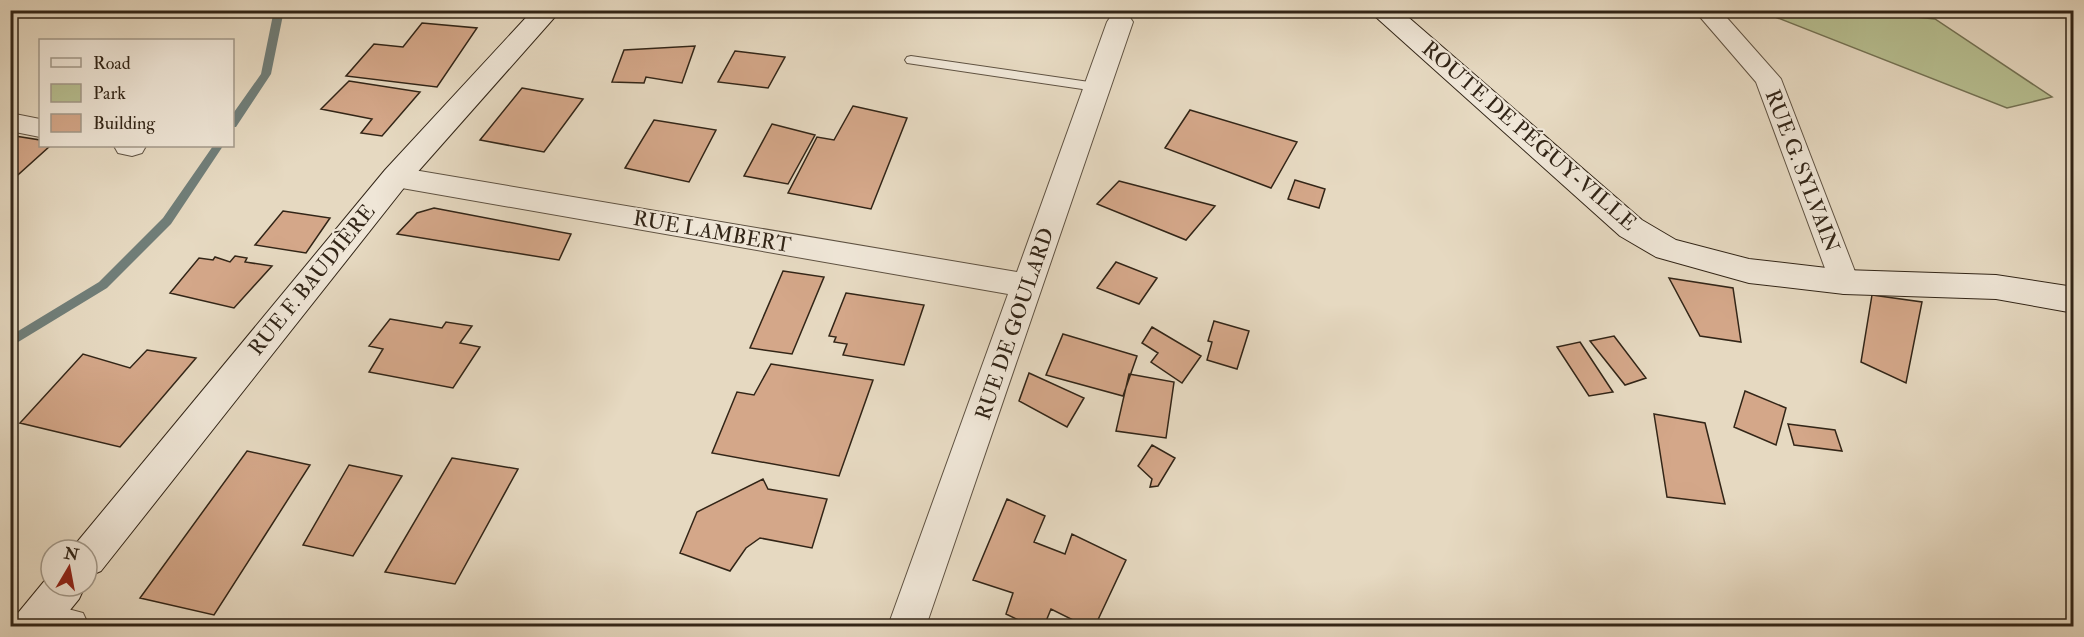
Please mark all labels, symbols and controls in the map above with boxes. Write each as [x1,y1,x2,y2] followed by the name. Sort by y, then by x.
[1416,35,1642,237] street label: ROUTE DE PÉGUY-VILLE
[39,39,234,147] legend
[93,52,131,75] text: Road
[93,82,126,105] text: Park
[1759,86,1845,256] street label: RUE G. SYLVAIN
[93,112,156,135] text: Building
[243,199,381,361] street label: RUE F. BAUDIÈRE
[631,205,793,259] street label: RUE LAMBERT
[969,224,1061,424] street label: RUE DE GOULARD
[39,538,99,598] north arrow
[62,543,81,565] text: N

